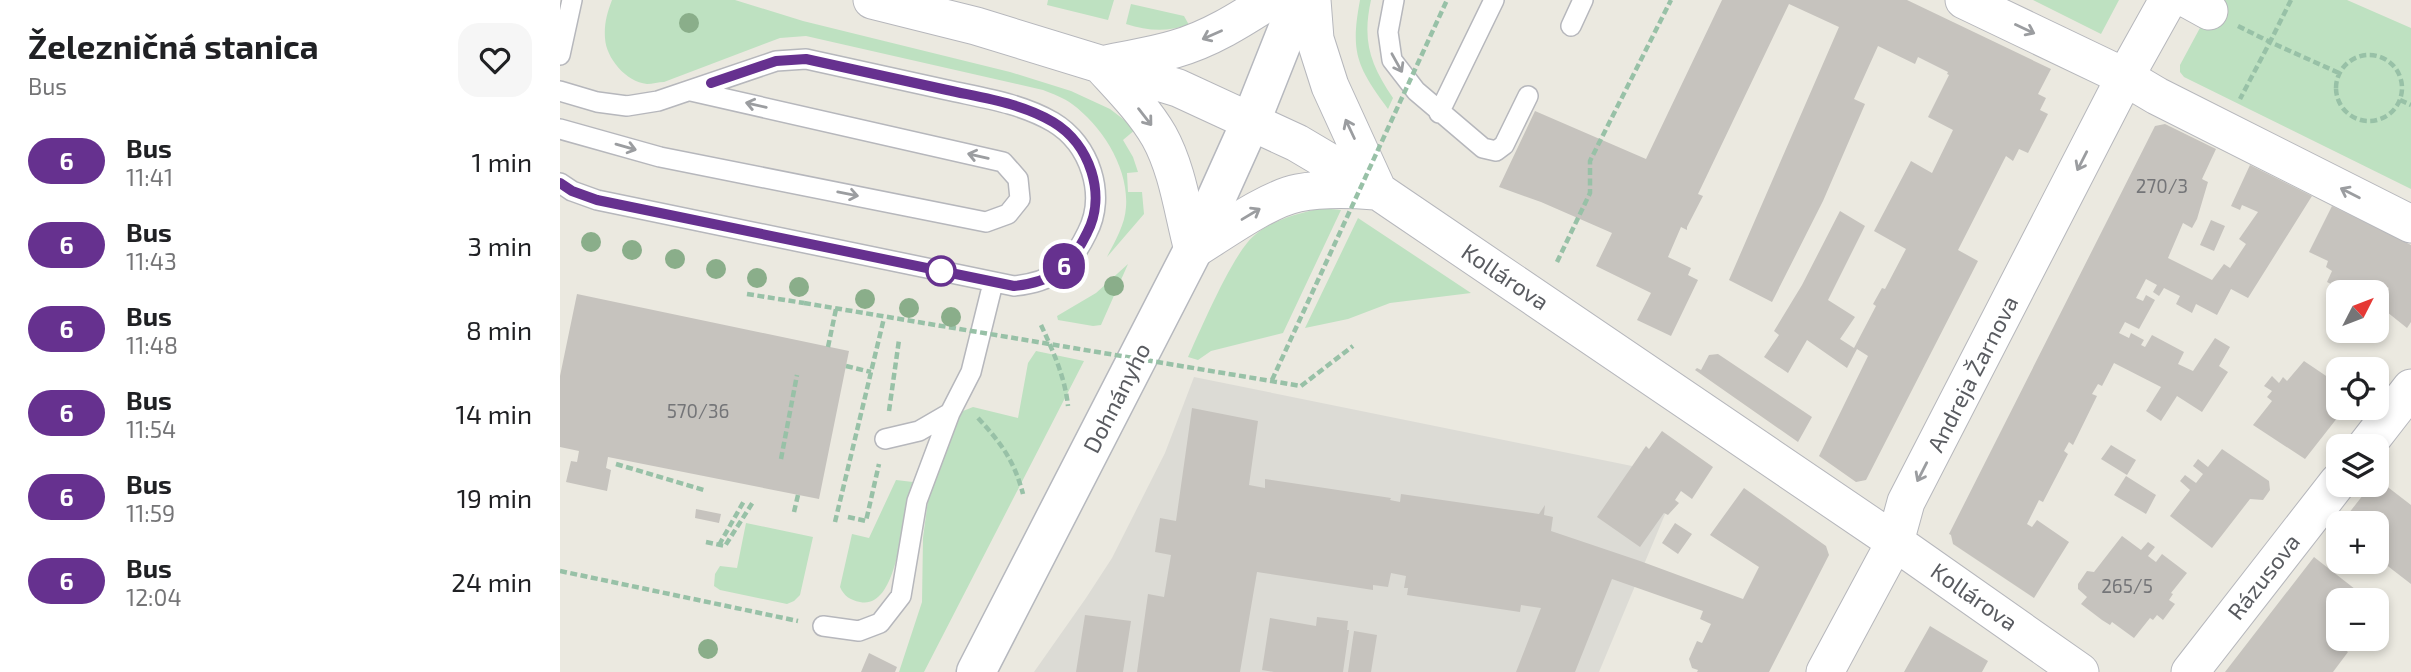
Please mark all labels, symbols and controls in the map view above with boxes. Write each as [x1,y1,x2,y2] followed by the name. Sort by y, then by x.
[458,23,532,97] button: heart
[2014,23,2035,37] one-way arrow
[28,26,319,66] text: Železničná stanica
[1202,29,1223,42] one-way arrow
[1390,53,1404,73] one-way arrow
[28,72,67,100] text: Bus
[745,98,768,112] one-way arrow
[1138,107,1153,125] one-way arrow
[1342,119,1356,140] one-way arrow
[126,132,172,163] text: Bus
[614,141,637,154] one-way arrow
[59,146,74,175] text: 6
[472,146,532,177] text: 1 min
[967,149,990,162] one-way arrow
[2075,150,2089,171] one-way arrow
[126,163,173,191] text: 11:41
[2136,174,2188,197] house number: 270/3
[2340,186,2361,200] one-way arrow
[836,188,859,202] one-way arrow
[1241,207,1261,221] one-way arrow
[126,216,172,247] text: Bus
[59,230,74,259] text: 6
[467,230,532,261] text: 3 min
[1457,237,1555,316] street label: Kollárova
[1041,243,1087,289] line badge: 6
[126,247,177,275] text: 11:43
[1057,251,1071,280] text: 6
[926,256,956,286] unlabelled marker
[2326,280,2389,343] north arrow
[2326,280,2389,651] map controls
[1921,291,2024,456] street label: Andreja Žarnova
[126,300,172,331] text: Bus
[59,314,74,343] text: 6
[466,314,532,345] text: 8 min
[126,331,178,359] text: 11:48
[1076,338,1156,457] street label: Dohnányho
[2326,357,2389,420] button: locate
[126,384,172,415] text: Bus
[59,398,74,427] text: 6
[456,398,532,429] text: 14 min
[667,399,729,422] house number: 570/36
[126,415,176,443] text: 11:54
[2326,434,2389,497] button: layers
[1915,461,1928,482] one-way arrow
[126,468,172,499] text: Bus
[59,482,74,511] text: 6
[457,482,532,513] text: 19 min
[126,499,175,527] text: 11:59
[2326,511,2389,574] button: +
[2221,528,2305,625] street label: Rázusova
[126,552,172,583] text: Bus
[1926,556,2023,636] street label: Kollárova
[59,566,74,595] text: 6
[451,566,532,597] text: 24 min
[2101,574,2153,597] house number: 265/5
[126,583,182,611] text: 12:04
[2326,588,2389,651] button: −

